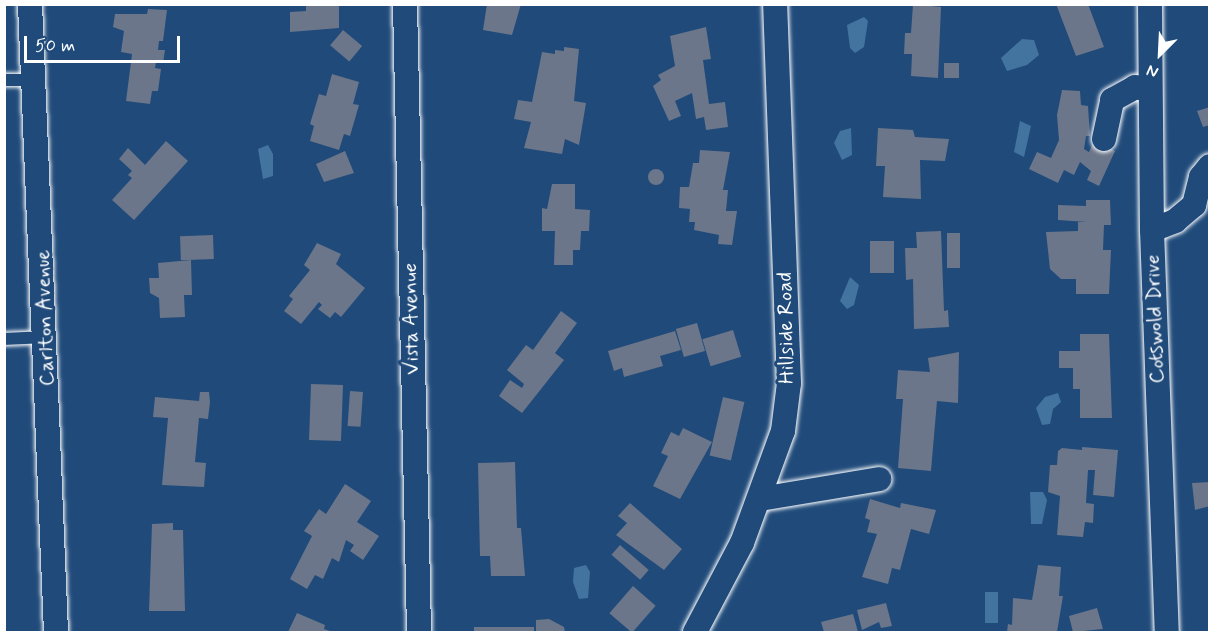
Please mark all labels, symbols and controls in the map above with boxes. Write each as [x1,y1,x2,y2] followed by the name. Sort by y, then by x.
[27,24,183,62] scale bar
[1130,24,1190,84] north arrow
[35,34,75,58] text: 50 m
[1143,59,1162,83] text: N
[30,247,60,389] street label: Carlton Avenue
[1140,254,1170,384] street label: Cotswold Drive
[397,261,425,377] street label: Vista Avenue
[772,272,800,384] street label: Hillside Road

